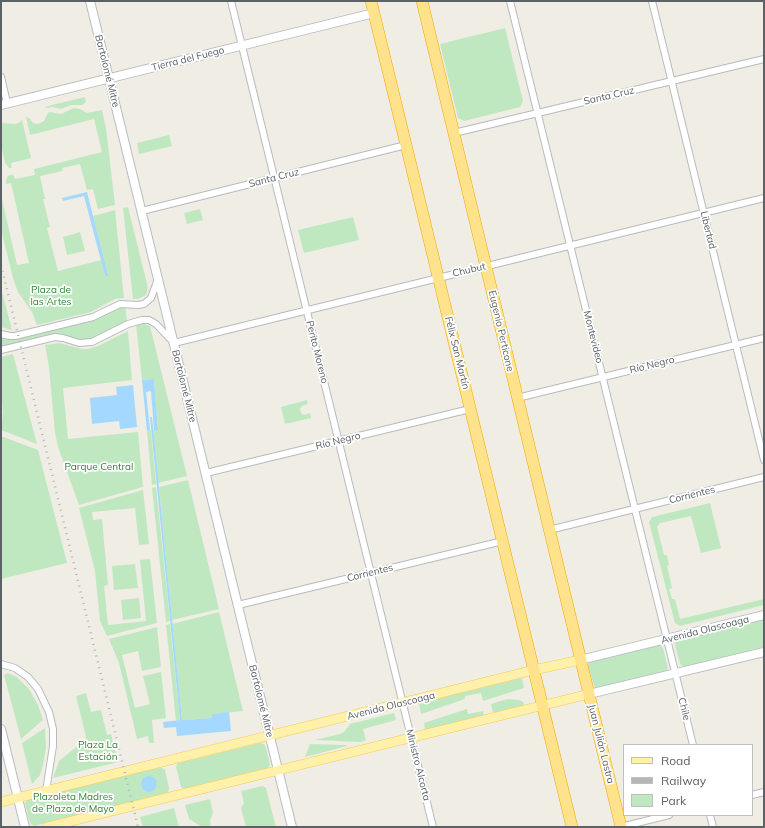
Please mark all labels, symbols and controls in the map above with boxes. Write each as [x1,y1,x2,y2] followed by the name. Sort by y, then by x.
[92,34,122,108] street label: Bartolomé Mitre
[150,44,226,74] street label: Tierra del Fuego
[582,84,636,108] street label: Santa Cruz
[248,166,300,190] street label: Santa Cruz
[698,210,718,250] street label: Libertad
[451,260,487,280] street label: Chubut
[30,284,72,308] park label: Plaza de las Artes
[486,289,516,373] street label: Eugenio Perticone
[581,309,605,365] street label: Montevideo
[442,315,472,391] street label: Félix San Martín
[303,319,331,385] street label: Perito Moreno
[169,349,199,423] street label: Bartolomé Mitre
[628,354,676,376] street label: Río Negro
[314,430,362,452] street label: Río Negro
[65,461,133,473] park label: Parque Central
[668,483,716,507] street label: Corrientes
[346,561,394,585] street label: Corrientes
[660,613,750,647] street label: Avenida Olascoaga
[246,664,276,738] street label: Bartolomé Mitre
[346,689,436,723] street label: Avenida Olascoaga
[675,696,693,722] street label: Chile
[585,703,617,785] street label: Juan Julián Lastra
[403,728,433,802] street label: Ministro Alcorta
[78,739,118,762] park label: Plaza La Estación
[623,744,753,816] legend
[661,753,690,768] text: Road
[661,773,706,788] text: Railway
[32,791,114,814] park label: Plazoleta Madres de Plaza de Mayo
[661,793,686,808] text: Park

